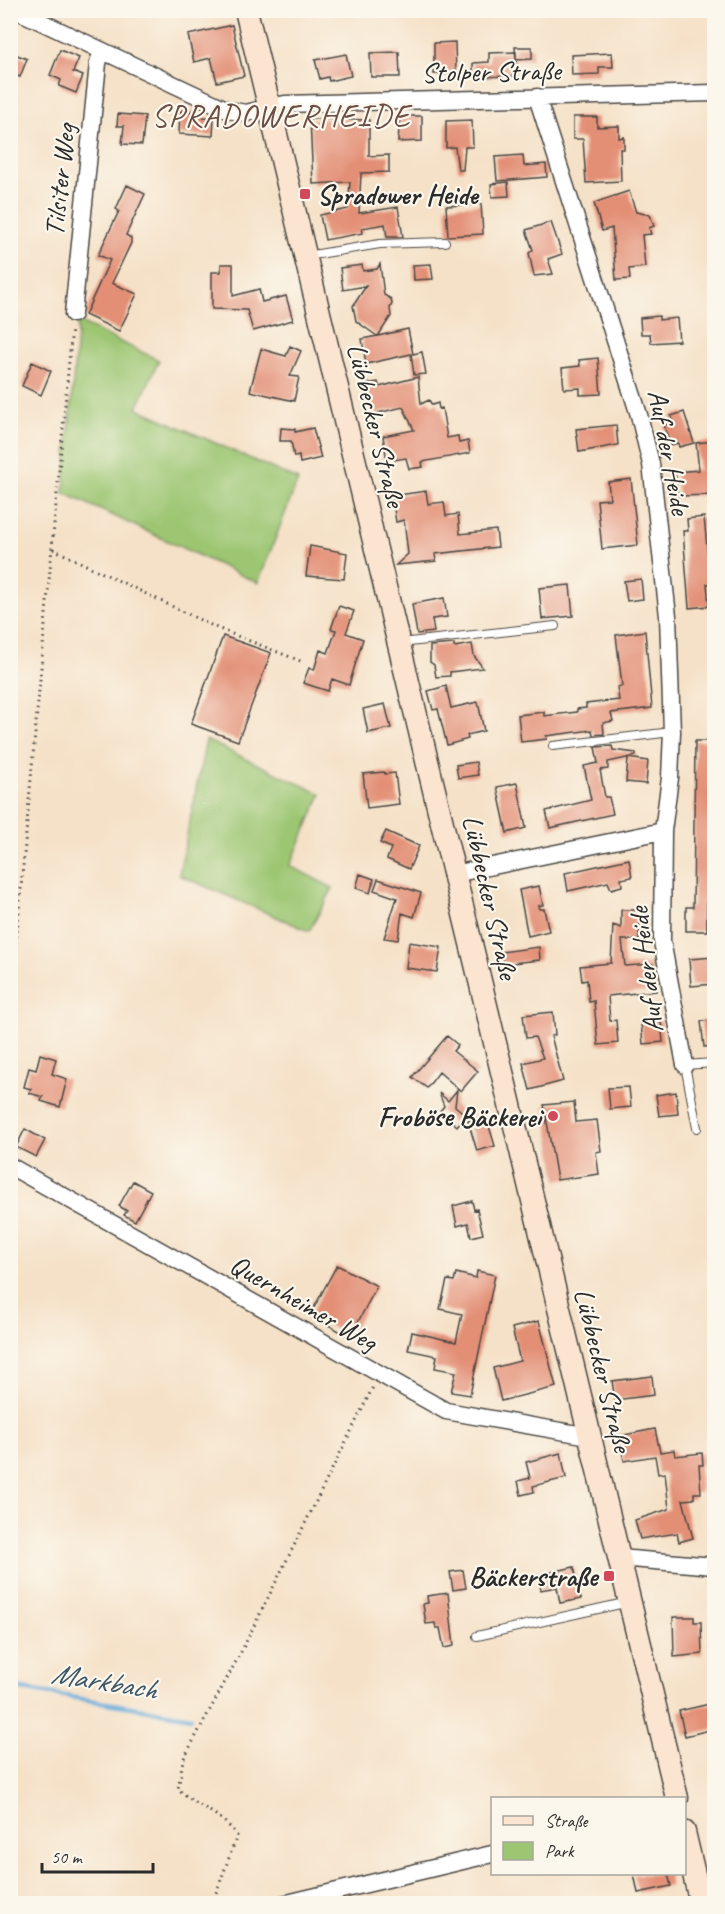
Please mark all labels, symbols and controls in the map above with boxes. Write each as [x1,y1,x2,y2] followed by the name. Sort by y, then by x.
[421,53,563,90] street label: Stolper Straße
[151,95,413,136] district label: SPRADOWERHEIDE
[36,120,83,238] street label: Tilsiter Weg
[317,177,480,212] place label: Spradower Heide
[298,187,312,201] marker: Spradower Heide
[339,340,414,512] street label: Lübbecker Straße
[640,387,699,519] street label: Auf der Heide
[455,812,527,984] street label: Lübbecker Straße
[620,903,671,1035] street label: Auf der Heide
[378,1099,545,1134] place label: Froböse Bäckerei
[546,1109,560,1123] marker: Froböse Bäckerei
[224,1246,385,1360] street label: Quernheimer Weg
[566,1285,641,1457] street label: Lübbecker Straße
[469,1559,600,1594] place label: Bäckerstraße
[602,1569,616,1583] marker: Bäckerstraße
[49,1654,162,1708] water label: Markbach
[491,1797,686,1875] legend
[545,1810,589,1832] text: Straße
[42,1836,153,1874] scale bar
[545,1840,575,1862] text: Park
[51,1846,84,1868] text: 50 m

